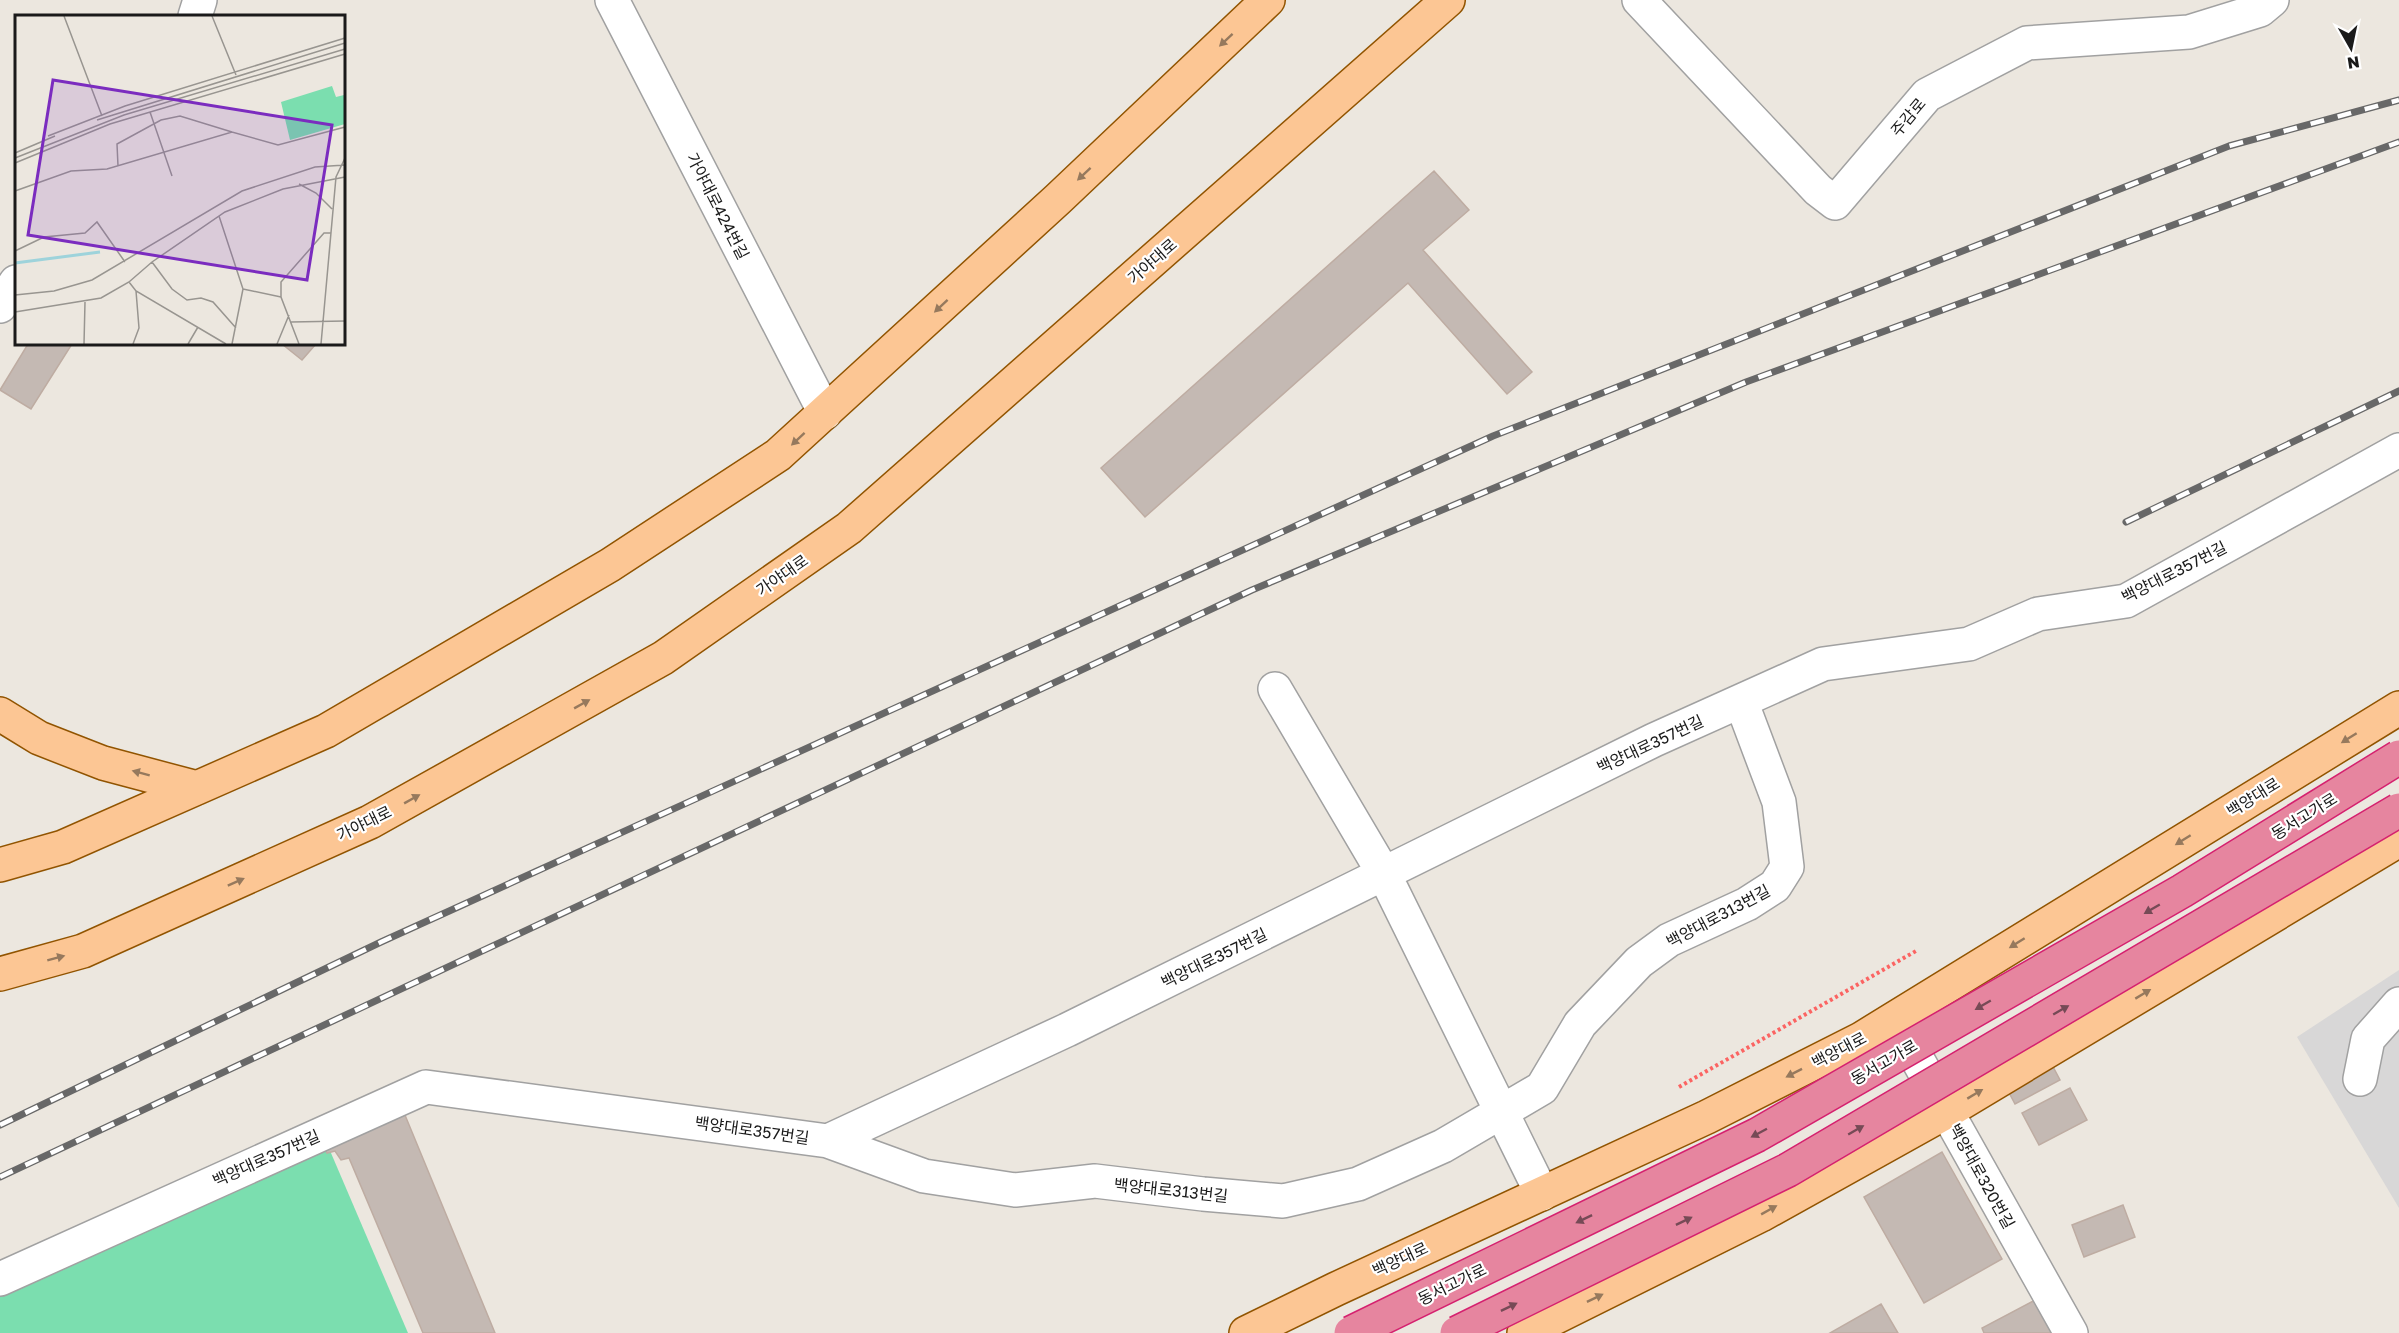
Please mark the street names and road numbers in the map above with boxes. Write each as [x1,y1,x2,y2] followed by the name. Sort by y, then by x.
[1886,93,1930,140] street label: 주감로
[683,149,753,263] street label: 가야대로424번길
[1123,234,1181,288] street label: 가야대로
[2118,537,2230,607] street label: 백양대로357번길
[752,550,812,600] street label: 가야대로
[1593,711,1707,777] street label: 백양대로357번길
[2223,773,2283,821] street label: 백양대로
[2267,788,2341,844] street label: 동서고가로
[333,801,395,845] street label: 가야대로
[1663,880,1773,952] street label: 백양대로313번길
[1158,924,1270,992] street label: 백양대로357번길
[1808,1027,1870,1073] street label: 백양대로
[1847,1035,1921,1089] street label: 동서고가로
[693,1112,811,1148] street label: 백양대로357번길
[1945,1120,2019,1232] street label: 백양대로320번길
[209,1125,323,1191] street label: 백양대로357번길
[1113,1174,1229,1206] street label: 백양대로313번길
[1369,1237,1431,1281] street label: 백양대로
[1415,1259,1490,1309] street label: 동서고가로

